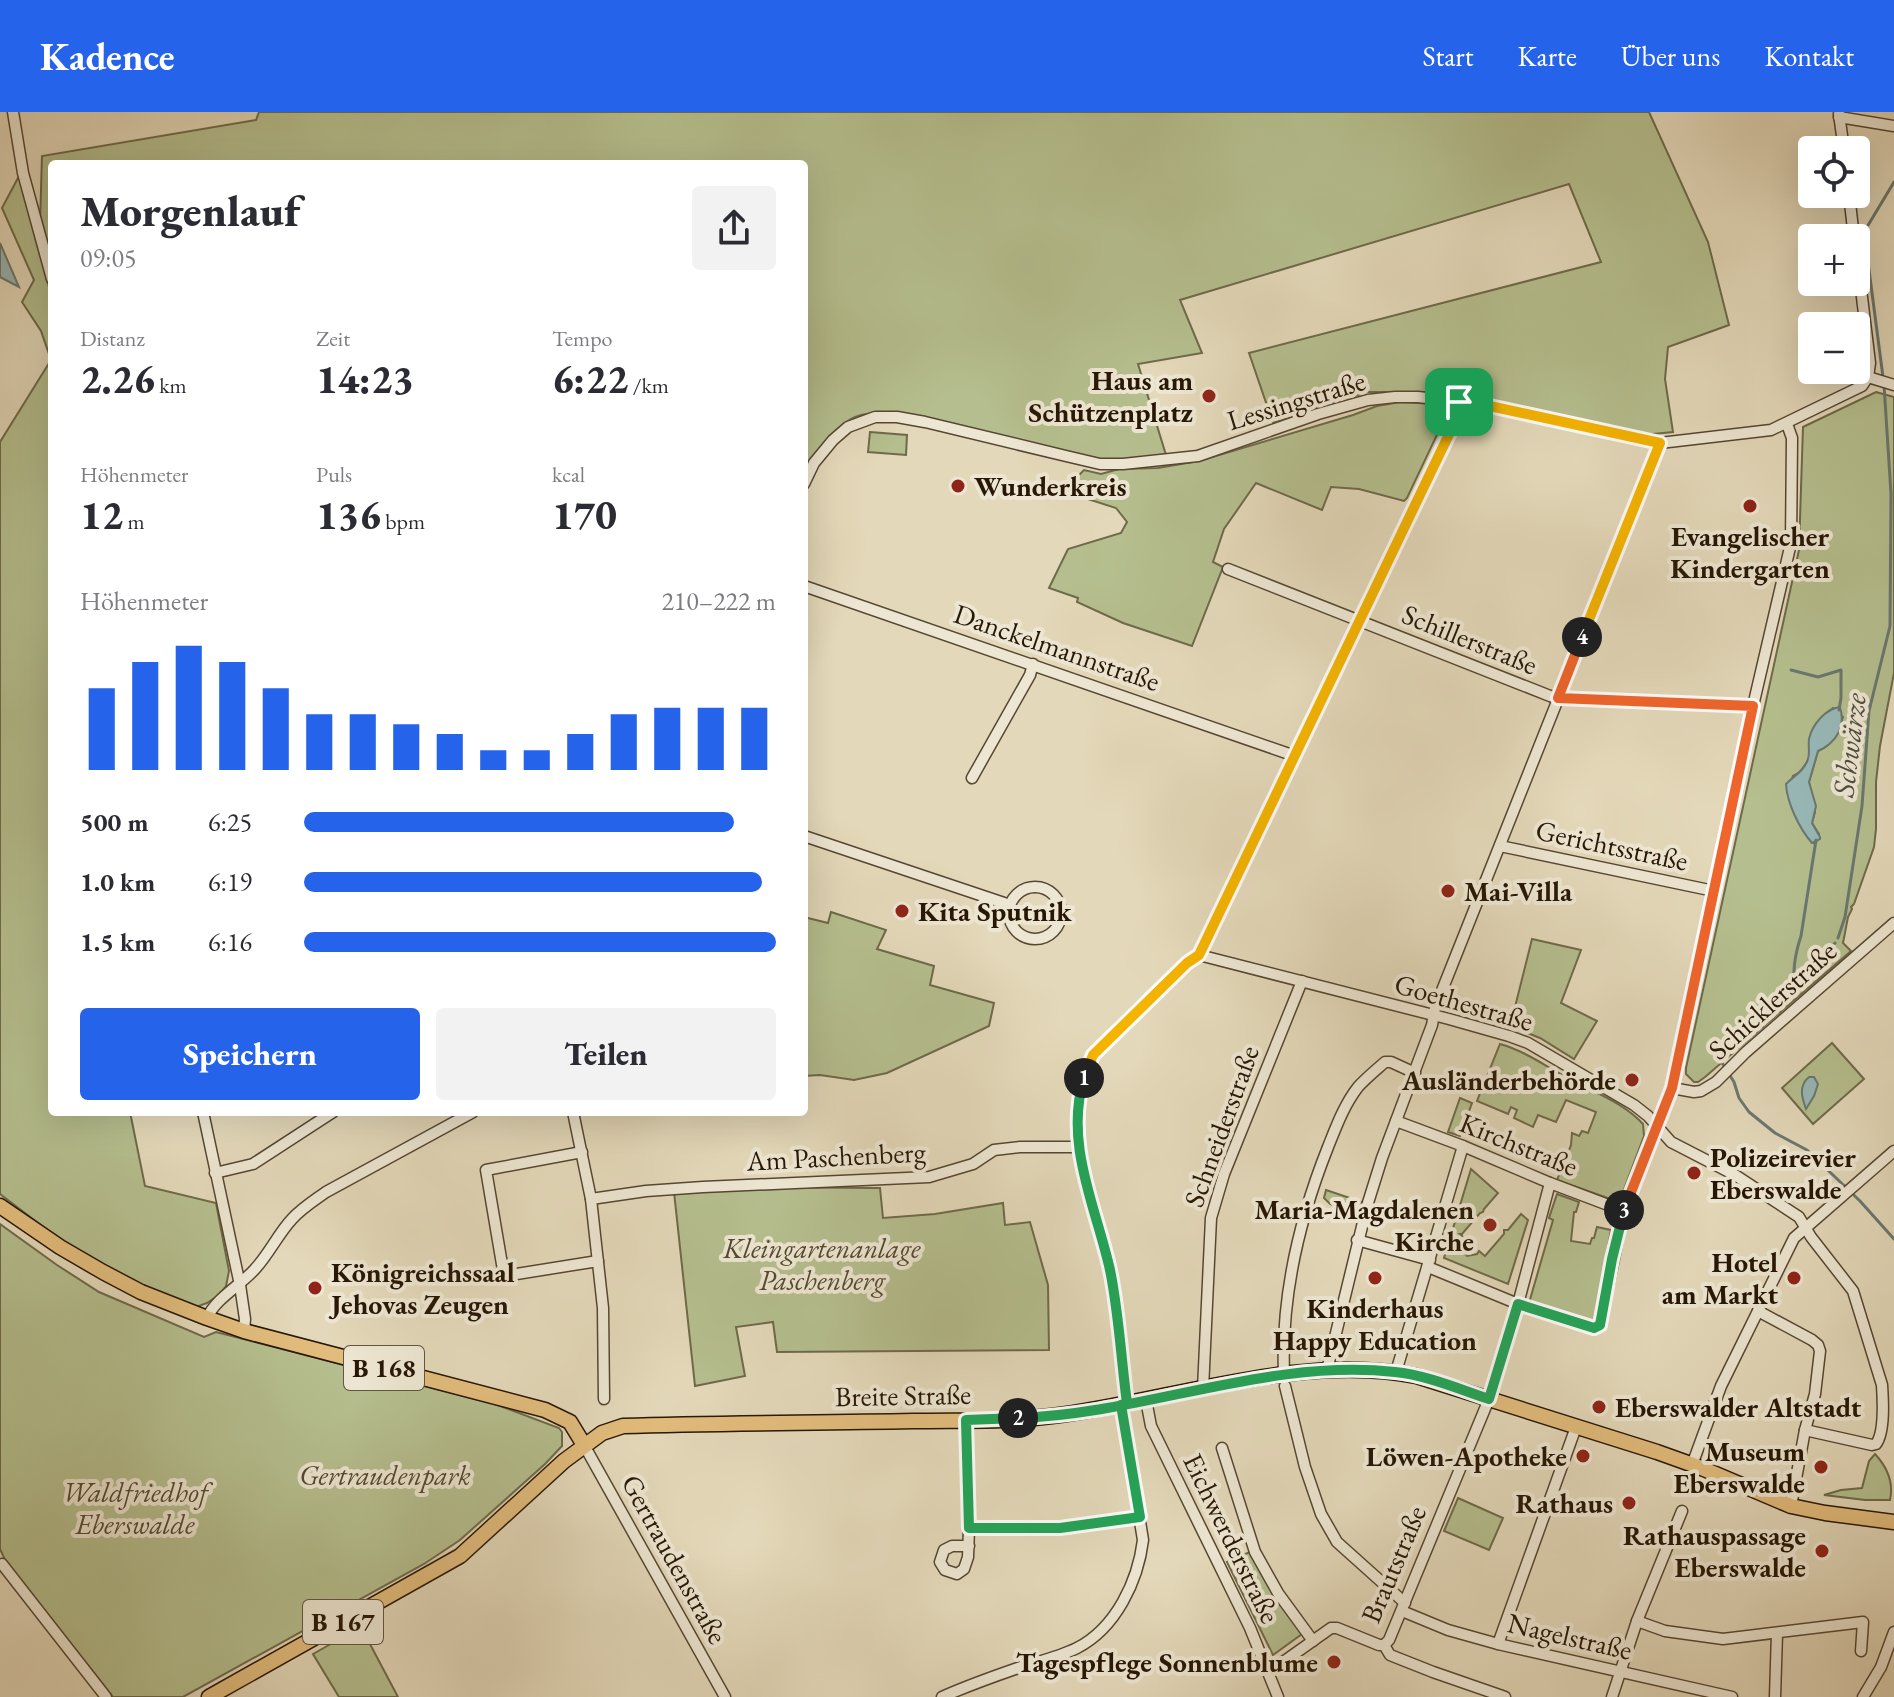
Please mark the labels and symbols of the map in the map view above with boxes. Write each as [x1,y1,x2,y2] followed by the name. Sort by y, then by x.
[1028,362,1193,430] place label: Haus am Schützenplatz
[1223,362,1370,438] street label: Lessingstraße
[1425,368,1493,436] pin
[1200,387,1218,405] marker: Haus am Schützenplatz
[974,468,1127,504] place label: Wunderkreis
[949,477,967,495] marker: Wunderkreis
[1741,497,1759,515] marker: Evangelischer Kindergarten
[1670,518,1830,586] place label: Evangelischer Kindergarten
[949,595,1165,699] street label: Danckelmannstraße
[1397,596,1543,682] street label: Schillerstraße
[1562,617,1602,657] pin: 4
[1823,690,1875,800] water label: Schwärze
[1533,811,1691,879] street label: Gerichtsstraße
[1464,873,1573,909] place label: Mai-Villa
[1439,882,1457,900] marker: Mai-Villa
[918,893,1072,929] place label: Kita Sputnik
[893,902,911,920] marker: Kita Sputnik
[1700,933,1844,1067] street label: Schicklerstraße
[1390,965,1538,1039] street label: Goethestraße
[1175,1040,1267,1212] street label: Schneiderstraße
[1064,1058,1104,1098] pin: 1
[1401,1062,1616,1098] place label: Ausländerbehörde
[1623,1071,1641,1089] marker: Ausländerbehörde
[1455,1104,1584,1184] street label: Kirchstraße
[744,1133,927,1179] street label: Am Paschenberg
[1710,1139,1856,1207] place label: Polizeirevier Eberswalde
[1685,1164,1703,1182] marker: Polizeirevier Eberswalde
[1604,1190,1644,1230] pin: 3
[1254,1191,1474,1259] place label: Maria-Magdalenen Kirche
[1481,1216,1499,1234] marker: Maria-Magdalenen Kirche
[722,1230,921,1298] park label: Kleingartenanlage Paschenberg
[1662,1244,1778,1312] place label: Hotel am Markt
[328,1254,515,1322] place label: Königreichssaal Jehovas Zeugen
[1366,1269,1384,1287] marker: Kinderhaus Happy Education
[1785,1269,1803,1287] marker: Hotel am Markt
[306,1279,324,1297] marker: Königreichssaal Jehovas Zeugen
[1273,1290,1477,1358] place label: Kinderhaus Happy Education
[344,1346,424,1390] road number: B 168
[835,1376,972,1414] street label: Breite Straße
[1615,1389,1862,1425] place label: Eberswalder Altstadt
[998,1398,1038,1438] pin: 2
[1590,1398,1608,1416] marker: Eberswalder Altstadt
[1673,1433,1805,1501] place label: Museum Eberswalde
[1366,1438,1567,1474] place label: Löwen-Apotheke
[1175,1447,1289,1629] street label: Eichwerderstraße
[1574,1447,1592,1465] marker: Löwen-Apotheke
[299,1457,471,1493] park label: Gertraudenpark
[1812,1458,1830,1476] marker: Museum Eberswalde
[614,1468,736,1650] street label: Gertraudenstraße
[62,1474,214,1542] park label: Waldfriedhof Eberswalde
[1516,1485,1613,1521] place label: Rathaus
[1620,1494,1638,1512] marker: Rathaus
[1352,1500,1434,1628] street label: Brautstraße
[1623,1517,1806,1585] place label: Rathauspassage Eberswalde
[1813,1542,1831,1560] marker: Rathauspassage Eberswalde
[303,1600,383,1644] road number: B 167
[1504,1604,1636,1668] street label: Nagelstraße
[1016,1644,1318,1680] place label: Tagespflege Sonnenblume
[1325,1653,1343,1671] marker: Tagespflege Sonnenblume

